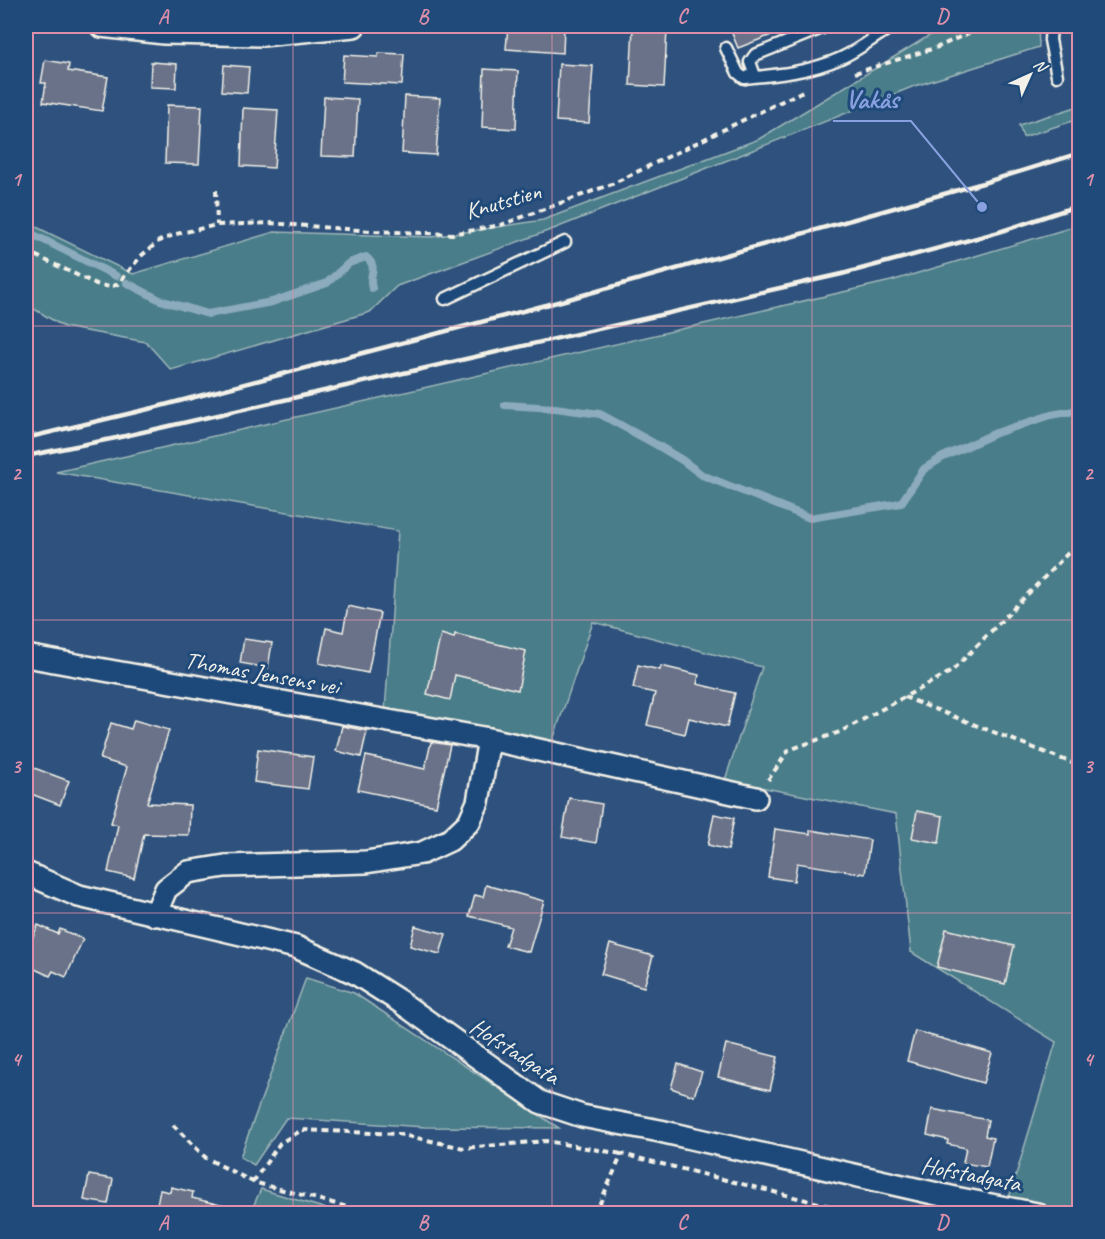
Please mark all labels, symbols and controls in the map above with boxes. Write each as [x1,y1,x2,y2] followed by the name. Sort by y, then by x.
[158,4,170,29] text: A
[418,4,430,29] text: B
[677,4,689,29] text: C
[936,4,950,29] text: D
[1000,45,1060,105] north arrow
[1029,55,1053,78] text: N
[833,77,911,121] callout: Vakås
[845,83,902,116] text: Vakås
[12,167,23,192] text: 1
[1084,167,1095,192] text: 1
[462,176,545,226] street label: Knutstien
[12,461,23,486] text: 2
[1084,461,1095,486] text: 2
[182,645,345,702] street label: Thomas Jensens vei
[12,754,23,779] text: 3
[1084,754,1095,779] text: 3
[464,1011,567,1092] street label: Hofstadgata
[12,1047,24,1072] text: 4
[1084,1047,1096,1072] text: 4
[919,1150,1025,1199] street label: Hofstadgata
[158,1210,170,1235] text: A
[418,1210,430,1235] text: B
[677,1210,689,1235] text: C
[936,1210,950,1235] text: D

